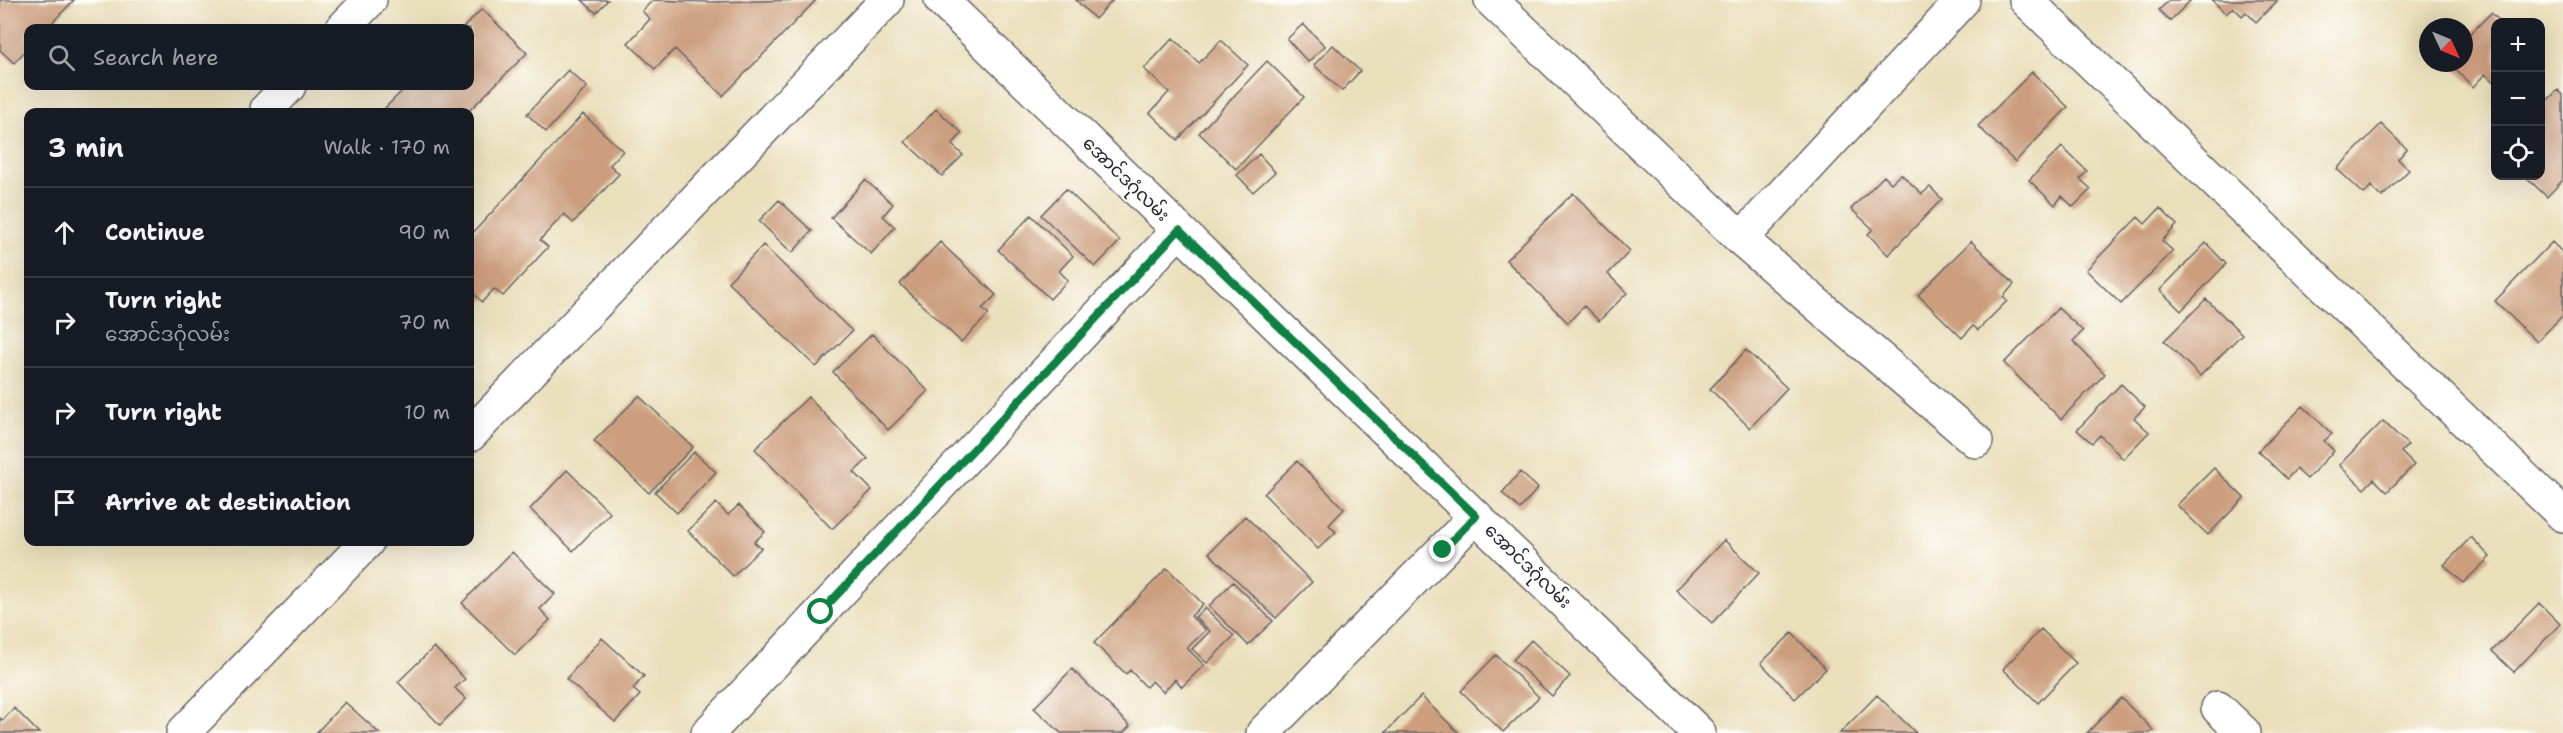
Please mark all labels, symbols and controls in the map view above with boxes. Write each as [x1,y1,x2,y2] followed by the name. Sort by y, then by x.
[2419,18,2473,72] north arrow
[2491,18,2545,180] map controls
[2491,18,2545,72] button: +
[24,24,474,90] search box
[45,41,78,74] icon: search
[93,43,219,72] text: Search here
[2491,72,2545,126] button: −
[2491,126,2545,180] button: locate
[48,130,124,165] text: 3 min
[1075,131,1175,229] street label: အောင်ဒဂုံလမ်း
[324,134,450,160] text: Walk · 170 m
[48,216,81,249] icon: ahead
[105,218,205,247] text: Continue
[398,219,450,245] text: 90 m
[105,286,222,315] text: Turn right
[48,306,81,339] icon: right
[398,309,450,335] text: 70 m
[105,321,230,347] text: အောင်ဒဂုံလမ်း
[48,396,81,429] icon: right
[105,398,222,427] text: Turn right
[404,399,450,425] text: 10 m
[48,486,81,519] icon: arrive
[105,488,351,517] text: Arrive at destination
[1477,518,1577,616] street label: အောင်ဒဂုံလမ်း
[1429,536,1455,562] route end
[807,598,833,624] route start

